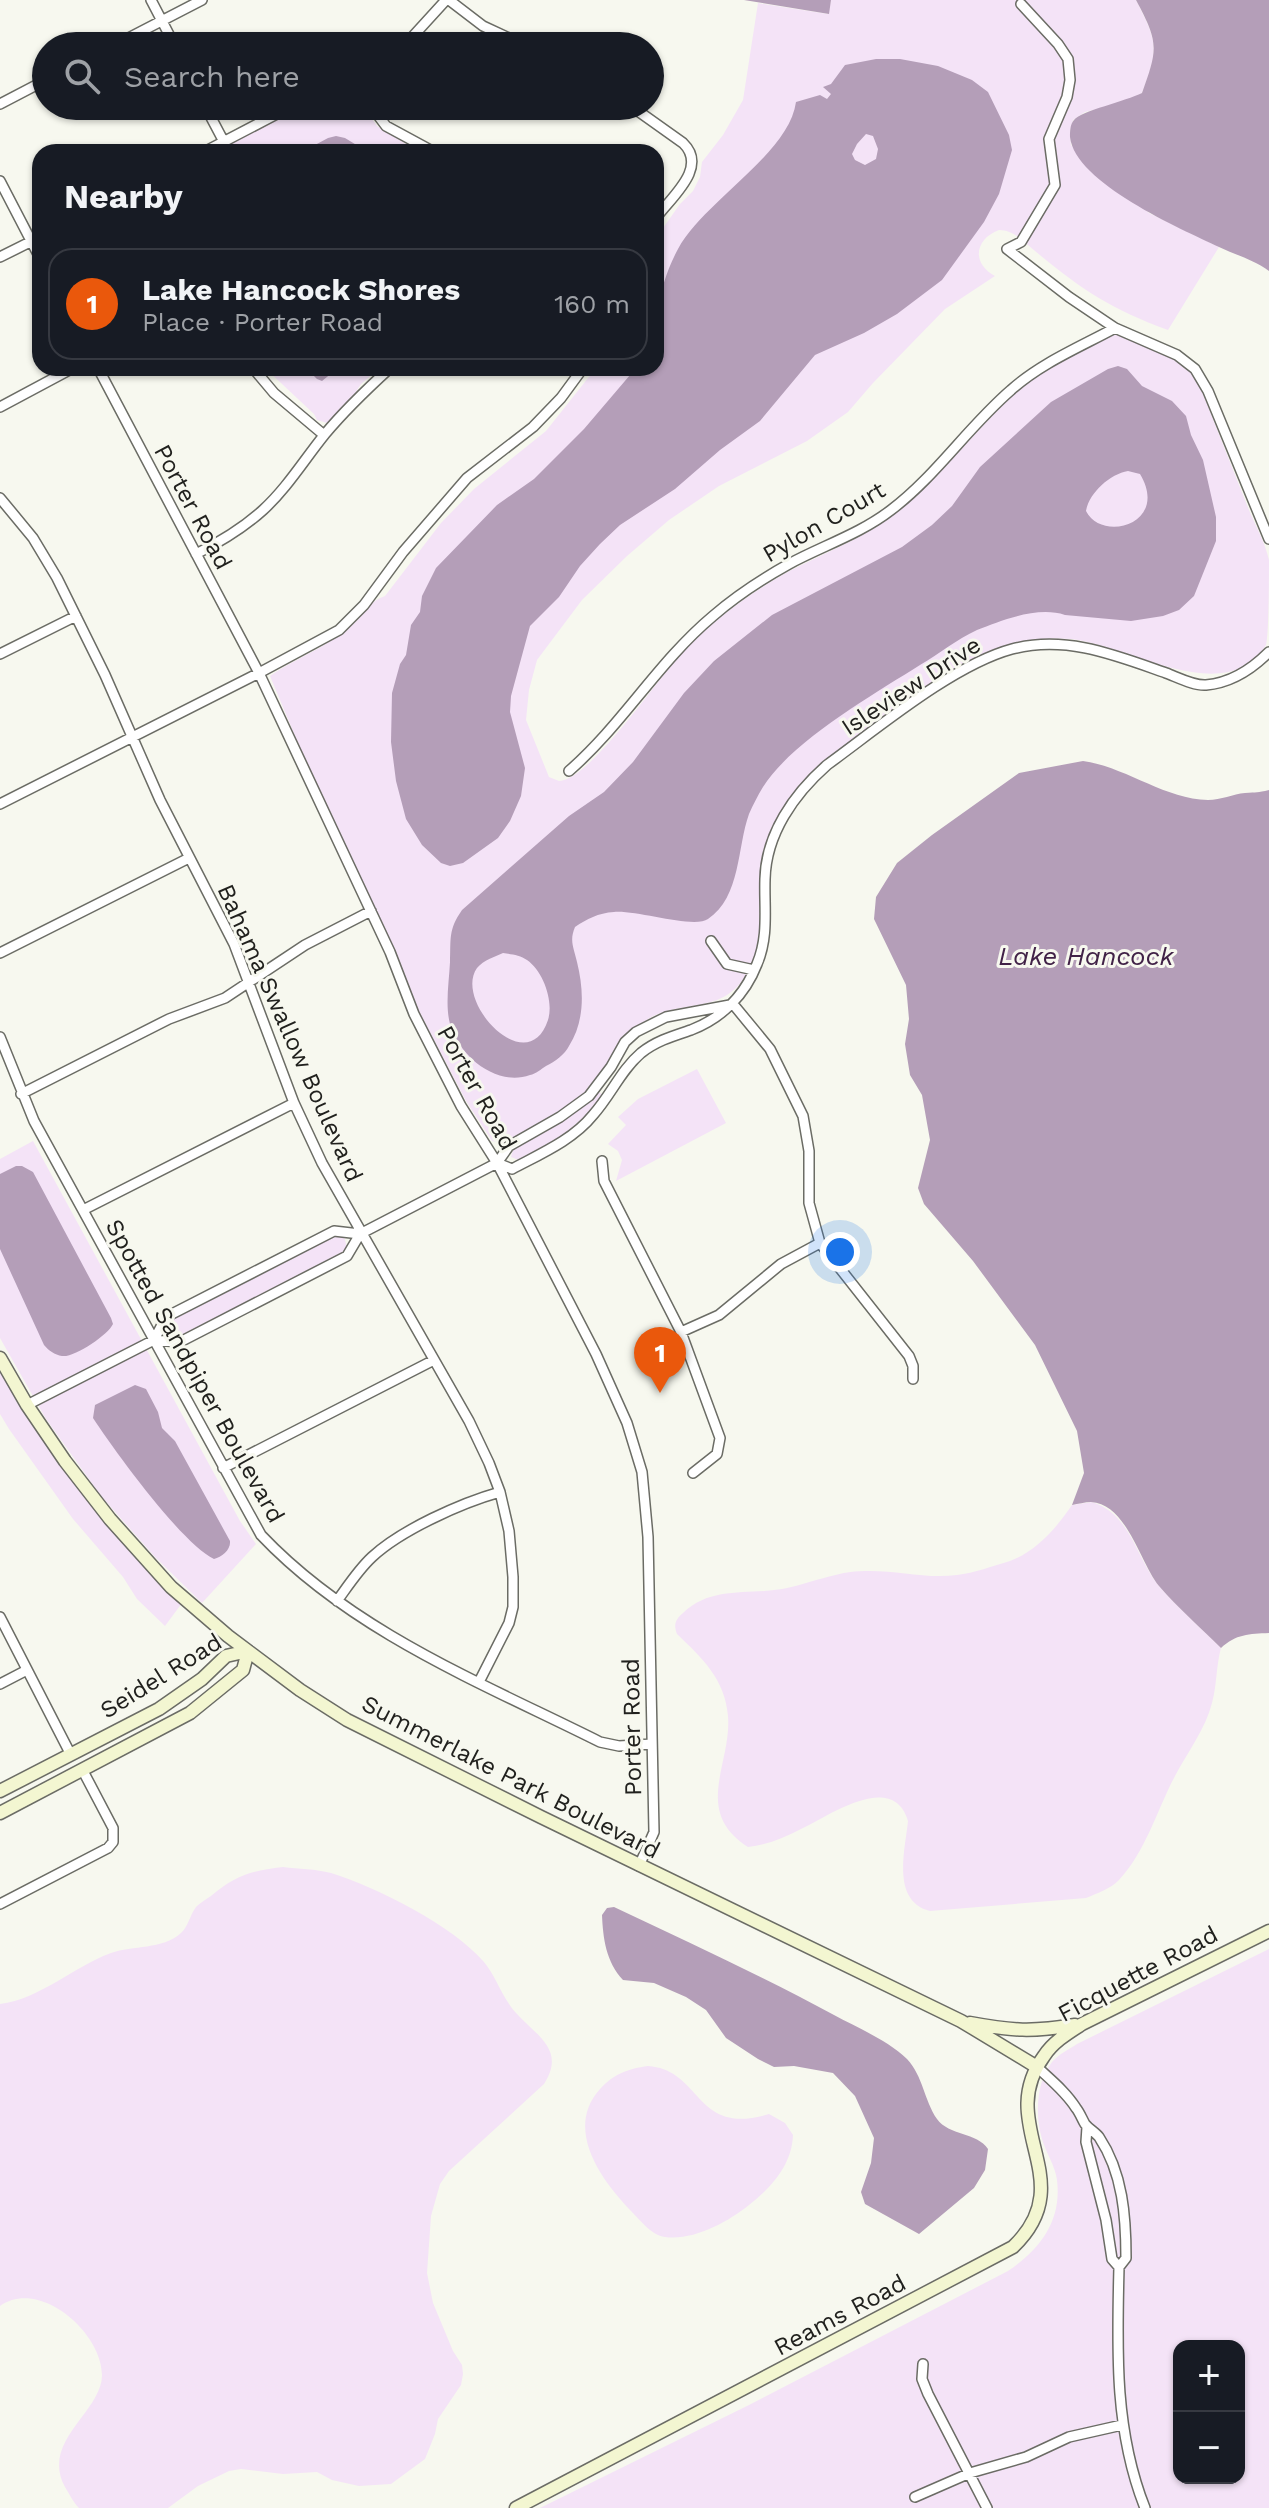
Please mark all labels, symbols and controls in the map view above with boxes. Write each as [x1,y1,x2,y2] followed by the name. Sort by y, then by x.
[32,32,664,120] search box
[60,54,104,98] icon: search
[124,59,300,94] text: Search here
[64,176,183,216] text: Nearby
[142,272,460,307] text: Lake Hancock Shores
[86,289,98,319] text: 1
[554,289,630,319] text: 160 m
[142,307,383,337] text: Place · Porter Road
[148,440,238,574] street label: Porter Road
[758,476,890,568] street label: Pylon Court
[836,631,986,741] street label: Isleview Drive
[212,880,368,1186] street label: Bahama Swallow Boulevard
[998,941,1174,971] water label: Lake Hancock
[431,1021,523,1155] street label: Porter Road
[100,1214,290,1528] street label: Spotted Sandpiper Boulevard
[820,1232,860,1272] your location
[634,1327,686,1393] pin: 1
[95,1628,227,1724] street label: Seidel Road
[617,1658,647,1796] street label: Porter Road
[357,1689,665,1865] street label: Summerlake Park Boulevard
[1053,1920,1223,2028] street label: Ficquette Road
[769,2269,911,2361] street label: Reams Road
[1173,2340,1245,2484] map controls
[1173,2340,1245,2412] button: +
[1173,2412,1245,2484] button: −

